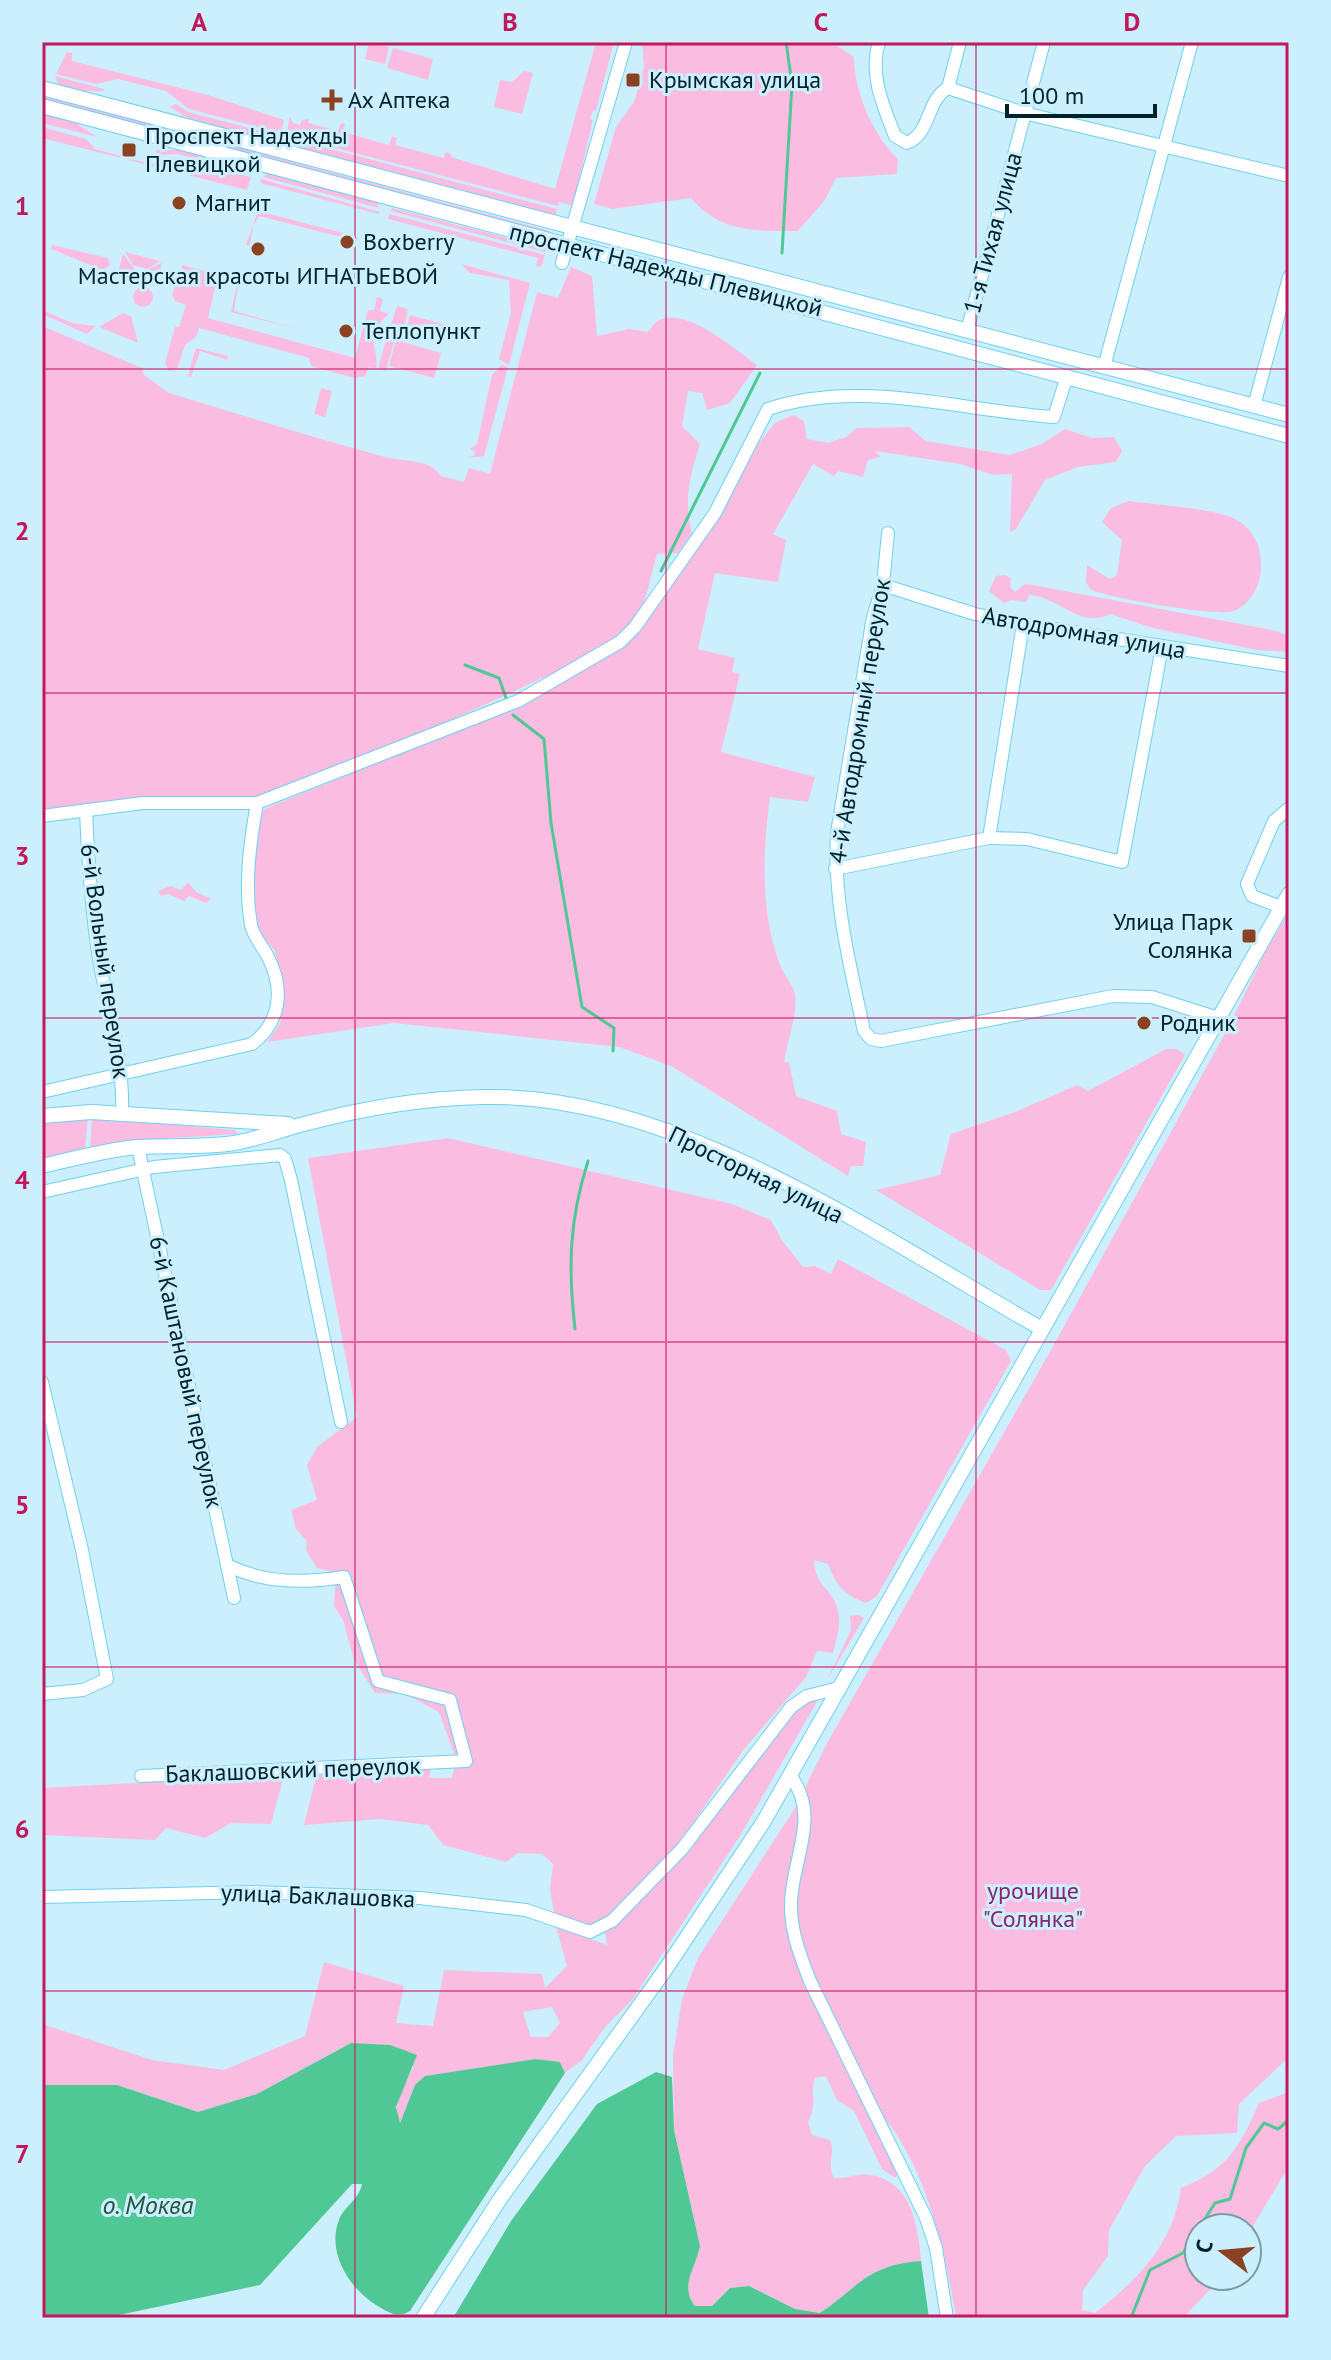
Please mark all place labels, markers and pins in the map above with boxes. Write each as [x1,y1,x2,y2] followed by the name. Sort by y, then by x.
[649,64,821,95] place label: Крымская улица
[624,71,642,89] marker: Крымская улица
[348,84,450,115] place label: Ах Аптека
[323,91,341,109] marker: Ах Аптека
[145,120,348,179] place label: Проспект Надежды Плевицкой
[120,141,138,159] marker: Проспект Надежды Плевицкой
[195,187,271,218] place label: Магнит
[170,194,188,212] marker: Магнит
[363,226,454,257] place label: Boxberry
[338,233,356,251] marker: Boxberry
[249,240,267,258] marker: Мастерская красоты ИГНАТЬЕВОЙ
[78,260,438,291] place label: Мастерская красоты ИГНАТЬЕВОЙ
[362,315,481,346] place label: Теплопункт
[337,322,355,340] marker: Теплопункт
[1113,906,1234,965] place label: Улица Парк Солянка
[1240,927,1258,945] marker: Улица Парк Солянка
[1160,1007,1236,1038] place label: Родник
[1135,1014,1153,1032] marker: Родник

